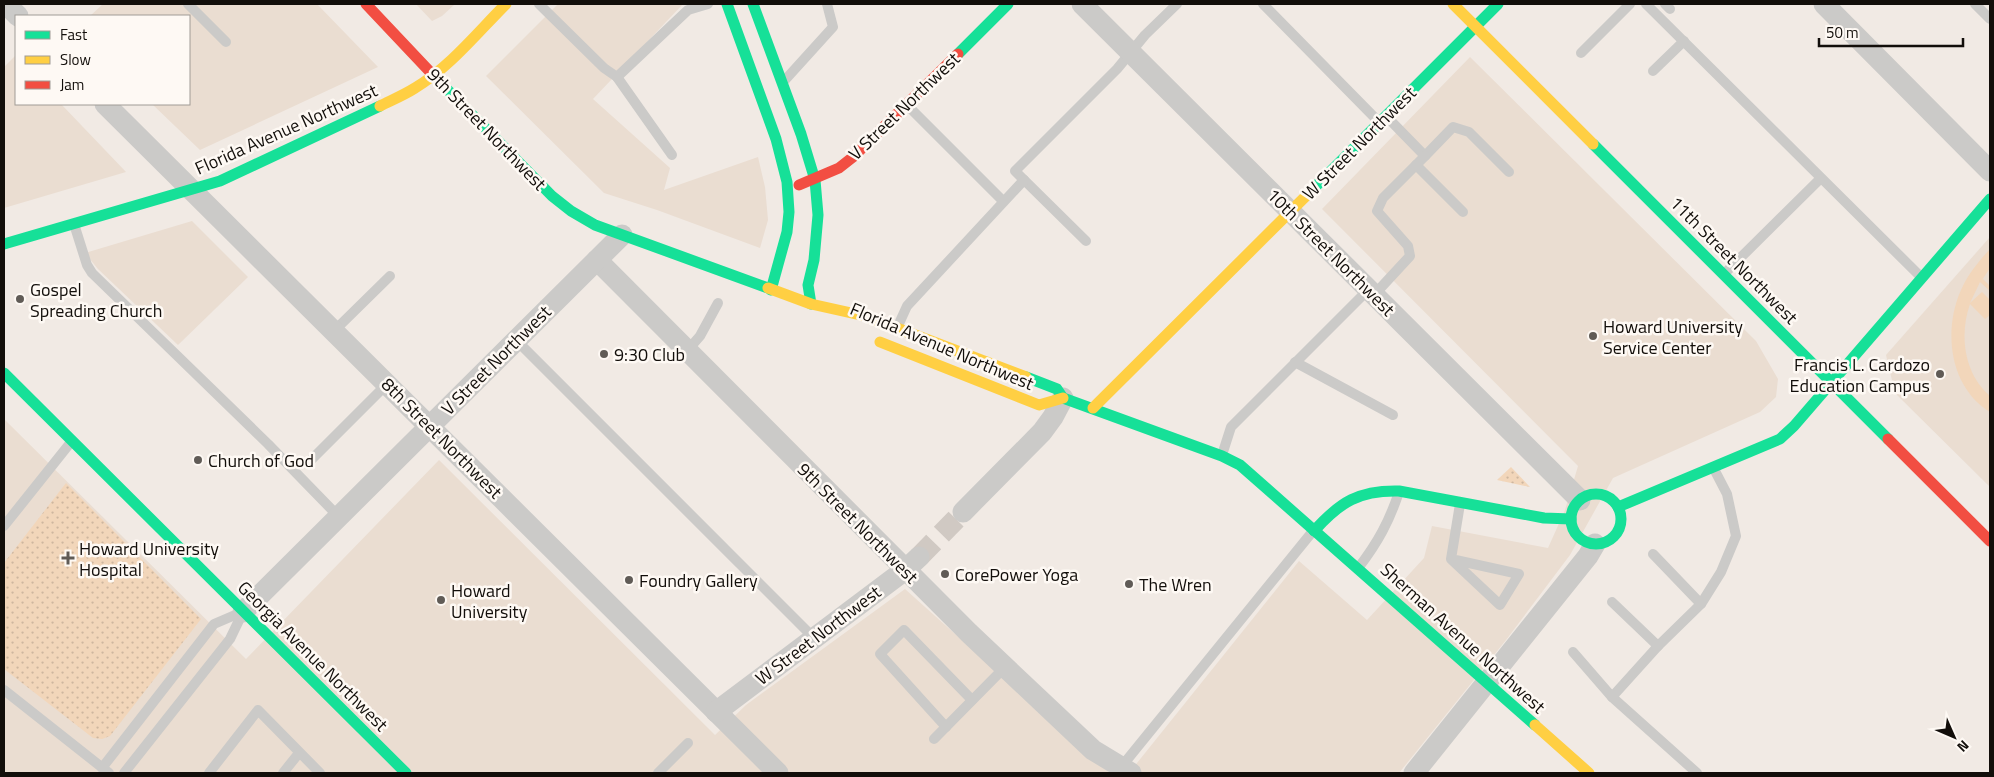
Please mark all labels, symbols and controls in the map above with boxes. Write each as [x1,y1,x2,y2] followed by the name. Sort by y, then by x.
[15,15,190,105] legend
[1819,15,1963,47] scale bar
[1826,21,1859,44] text: 50 m
[60,23,88,46] text: Fast
[842,45,966,166] street label: V Street Northwest
[60,48,91,71] text: Slow
[421,62,553,197] street label: 9th Street Northwest
[60,73,84,96] text: Jam
[190,76,382,181] street label: Florida Avenue Northwest
[1296,79,1423,206] street label: W Street Northwest
[1261,182,1402,323] street label: 10th Street Northwest
[1664,190,1805,331] street label: 11th Street Northwest
[30,276,162,324] place label: Gospel Spreading Church
[14,293,26,305] marker: Gospel Spreading Church
[846,295,1039,397] street label: Florida Avenue Northwest
[435,298,558,421] street label: V Street Northwest
[1603,313,1743,361] place label: Howard University Service Center
[1587,330,1599,342] marker: Howard University Service Center
[614,341,685,368] place label: 9:30 Club
[598,348,610,360] marker: 9:30 Club
[1790,351,1930,399] place label: Francis L. Cardozo Education Campus
[1934,368,1946,380] marker: Francis L. Cardozo Education Campus
[375,371,509,505] street label: 8th Street Northwest
[208,447,314,474] place label: Church of God
[192,454,204,466] marker: Church of God
[791,456,925,590] street label: 9th Street Northwest
[79,535,219,583] place label: Howard University Hospital
[61,551,75,565] marker: Howard University Hospital
[1375,556,1552,720] street label: Sherman Avenue Northwest
[955,561,1078,588] place label: CorePower Yoga
[639,567,758,594] place label: Foundry Gallery
[939,568,951,580] marker: CorePower Yoga
[1139,571,1212,598] place label: The Wren
[623,574,635,586] marker: Foundry Gallery
[232,575,395,738] street label: Georgia Avenue Northwest
[451,577,528,625] place label: Howard University
[749,578,887,691] street label: W Street Northwest
[1123,578,1135,590] marker: The Wren
[435,594,447,606] marker: Howard University
[1929,712,1979,762] north arrow
[1953,736,1974,757] text: N

